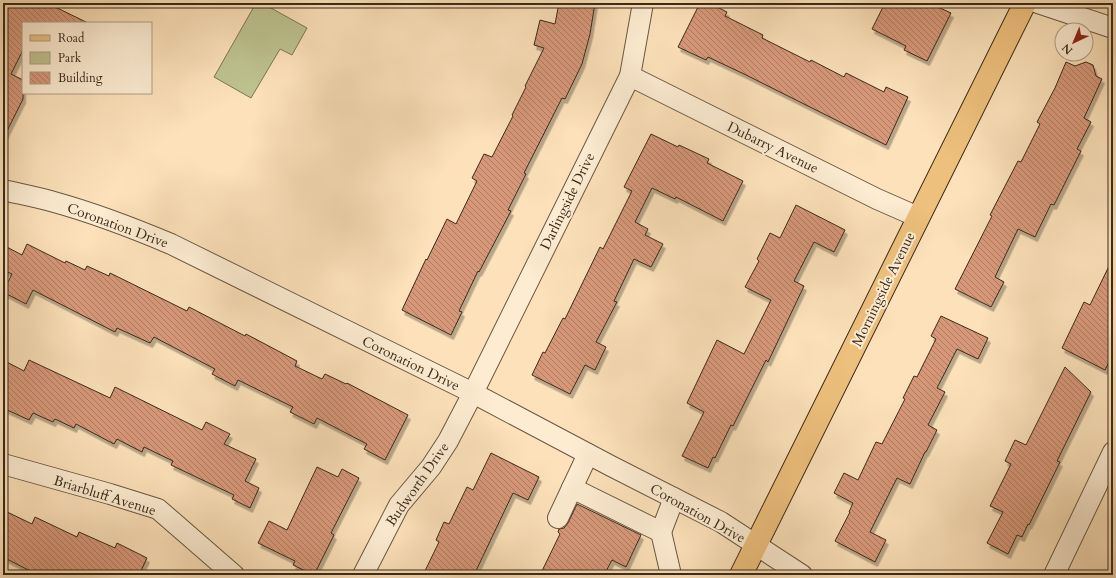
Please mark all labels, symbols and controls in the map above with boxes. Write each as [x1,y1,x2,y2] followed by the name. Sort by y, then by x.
[22,22,152,94] legend
[1054,22,1094,62] north arrow
[58,30,85,46] text: Road
[1058,40,1076,58] text: N
[58,50,82,66] text: Park
[58,70,103,86] text: Building
[724,117,822,178] street label: Dubarry Avenue
[536,149,599,253] street label: Darlingside Drive
[65,198,171,253] street label: Coronation Drive
[847,229,919,350] street label: Morningside Avenue
[359,332,463,395] street label: Coronation Drive
[381,439,453,530] street label: Budworth Drive
[51,471,158,520] street label: Briarbluff Avenue
[647,479,749,548] street label: Coronation Drive

